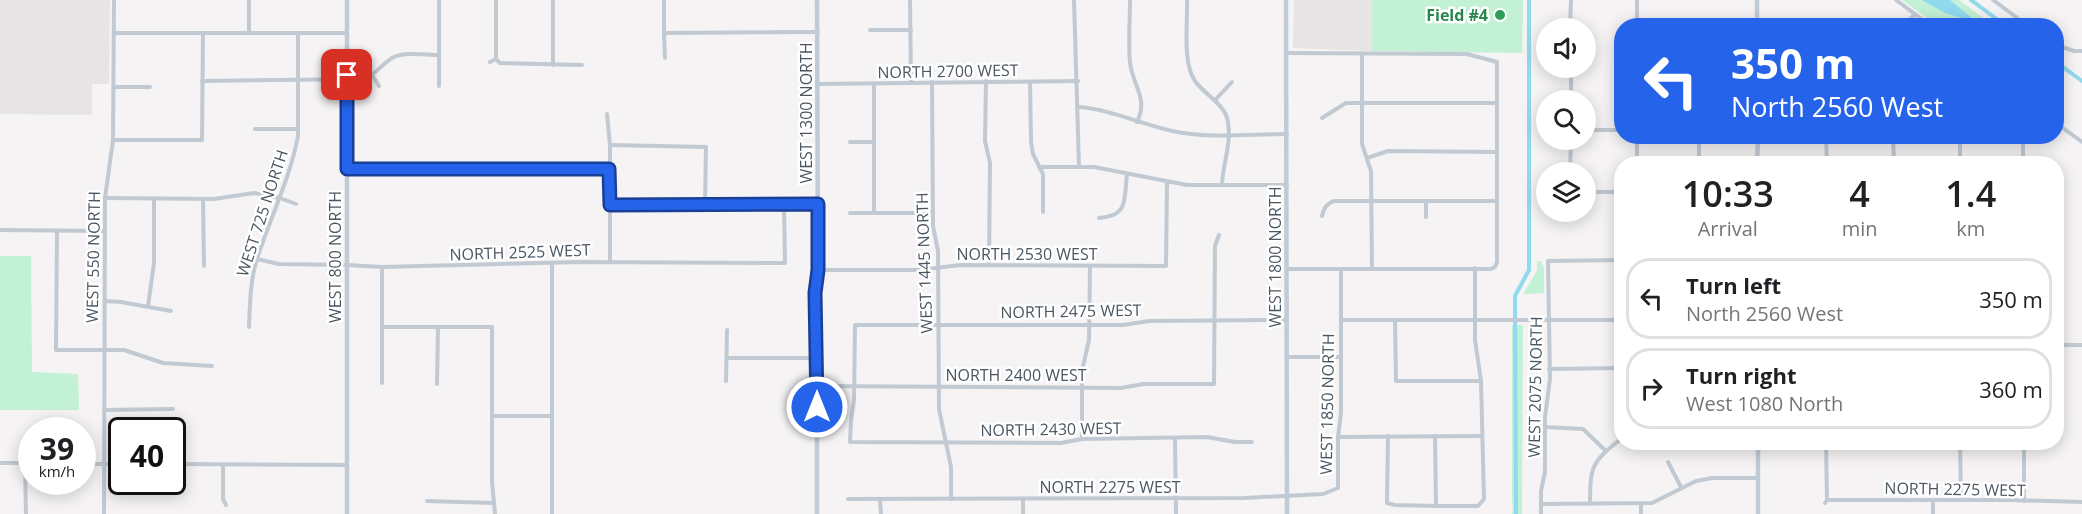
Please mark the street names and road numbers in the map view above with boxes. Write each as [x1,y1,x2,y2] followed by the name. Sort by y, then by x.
[795,42,817,184] street label: WEST 1300 NORTH
[877,59,1019,83] street label: NORTH 2700 WEST
[231,147,293,279] street label: WEST 725 NORTH
[1264,186,1286,328] street label: WEST 1800 NORTH
[81,191,105,323] street label: WEST 550 NORTH
[324,191,346,323] street label: WEST 800 NORTH
[911,192,937,334] street label: WEST 1445 NORTH
[449,239,591,265] street label: NORTH 2525 WEST
[956,243,1098,265] street label: NORTH 2530 WEST
[1000,299,1142,323] street label: NORTH 2475 WEST
[1523,316,1547,458] street label: WEST 2075 NORTH
[1315,333,1339,475] street label: WEST 1850 NORTH
[945,364,1087,386] street label: NORTH 2400 WEST
[980,417,1122,441] street label: NORTH 2430 WEST
[1039,476,1181,498] street label: NORTH 2275 WEST
[1884,477,2026,501] street label: NORTH 2275 WEST

